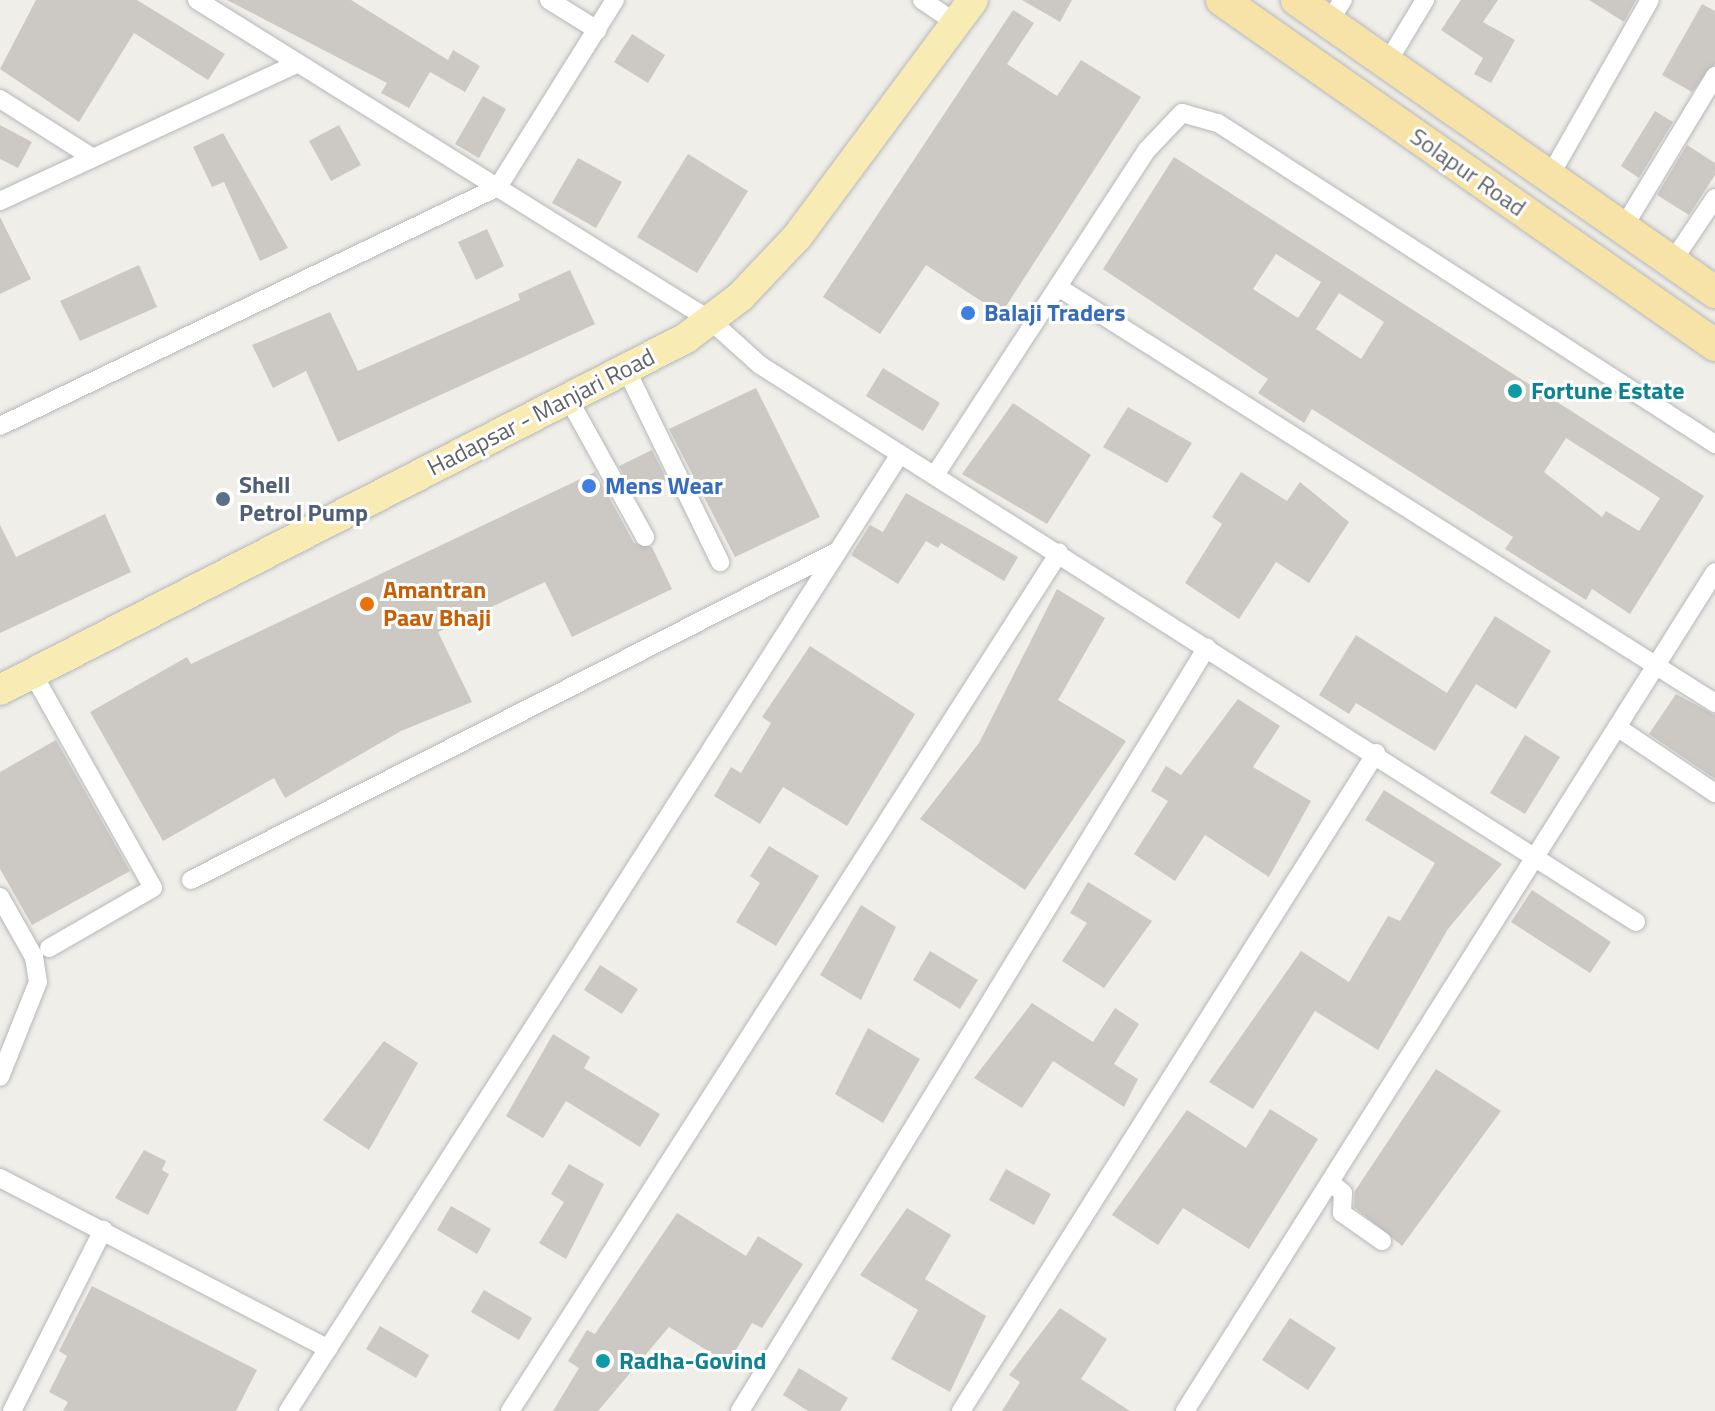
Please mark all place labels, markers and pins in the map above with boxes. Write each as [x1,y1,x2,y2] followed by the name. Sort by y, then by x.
[984,299,1126,327] place label: Balaji Traders
[959,304,977,322] marker: Balaji Traders
[1531,377,1684,405] place label: Fortune Estate
[1506,382,1524,400] marker: Fortune Estate
[239,471,368,527] place label: Shell Petrol Pump
[605,472,723,500] place label: Mens Wear
[580,477,598,495] marker: Mens Wear
[214,490,232,508] marker: Shell Petrol Pump
[383,576,491,632] place label: Amantran Paav Bhaji
[358,595,376,613] marker: Amantran Paav Bhaji
[619,1347,766,1375] place label: Radha-Govind
[594,1352,612,1370] marker: Radha-Govind

